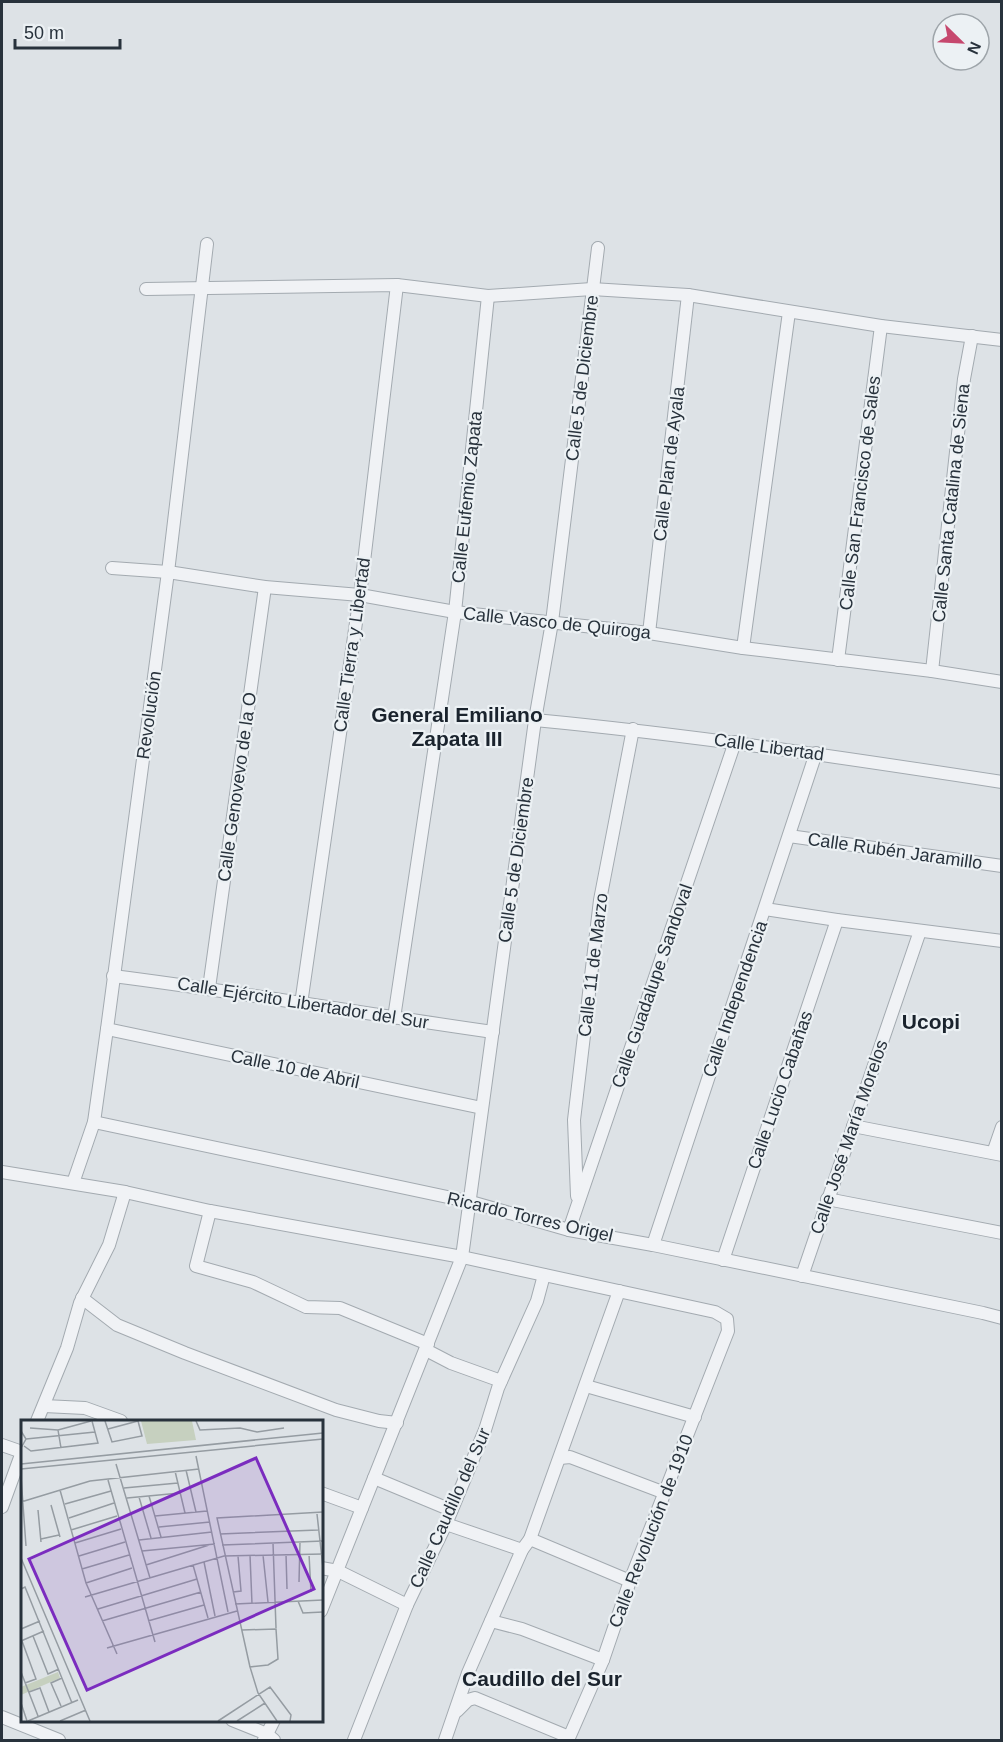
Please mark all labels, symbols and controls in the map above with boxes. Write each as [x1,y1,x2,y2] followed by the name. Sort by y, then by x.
[15,12,120,50] scale bar
[931,12,991,72] north arrow
[24,23,64,43] text: 50 m
[964,39,984,57] text: N
[562,294,602,462] street label: Calle 5 de Diciembre
[836,375,884,611] street label: Calle San Francisco de Sales
[929,382,974,623] street label: Calle Santa Catalina de Siena
[650,384,689,543] street label: Calle Plan de Ayala
[448,409,486,584] street label: Calle Eufemio Zapata
[330,556,374,734] street label: Calle Tierra y Libertad
[462,603,653,643] street label: Calle Vasco de Quiroga
[133,670,165,760] street label: Revolución
[214,691,260,883] street label: Calle Genovevo de la O
[371,703,543,750] district label: General Emiliano Zapata III
[713,729,825,765] street label: Calle Libertad
[494,776,538,944] street label: Calle 5 de Diciembre
[806,829,984,873] street label: Calle Rubén Jaramillo
[608,881,696,1091] street label: Calle Guadalupe Sandoval
[574,892,612,1038] street label: Calle 11 de Marzo
[699,917,771,1080] street label: Calle Independencia
[176,973,430,1033] street label: Calle Ejército Libertador del Sur
[744,1008,816,1172] street label: Calle Lucio Cabañas
[902,1010,960,1033] district label: Ucopi
[806,1037,892,1237] street label: Calle José María Morelos
[229,1046,361,1092] street label: Calle 10 de Abril
[445,1188,615,1246] street label: Ricardo Torres Origel
[21,1420,322,1721] inset map
[406,1425,494,1591] street label: Calle Caudillo del Sur
[605,1432,697,1630] street label: Calle Revolución de 1910
[462,1667,622,1690] district label: Caudillo del Sur

